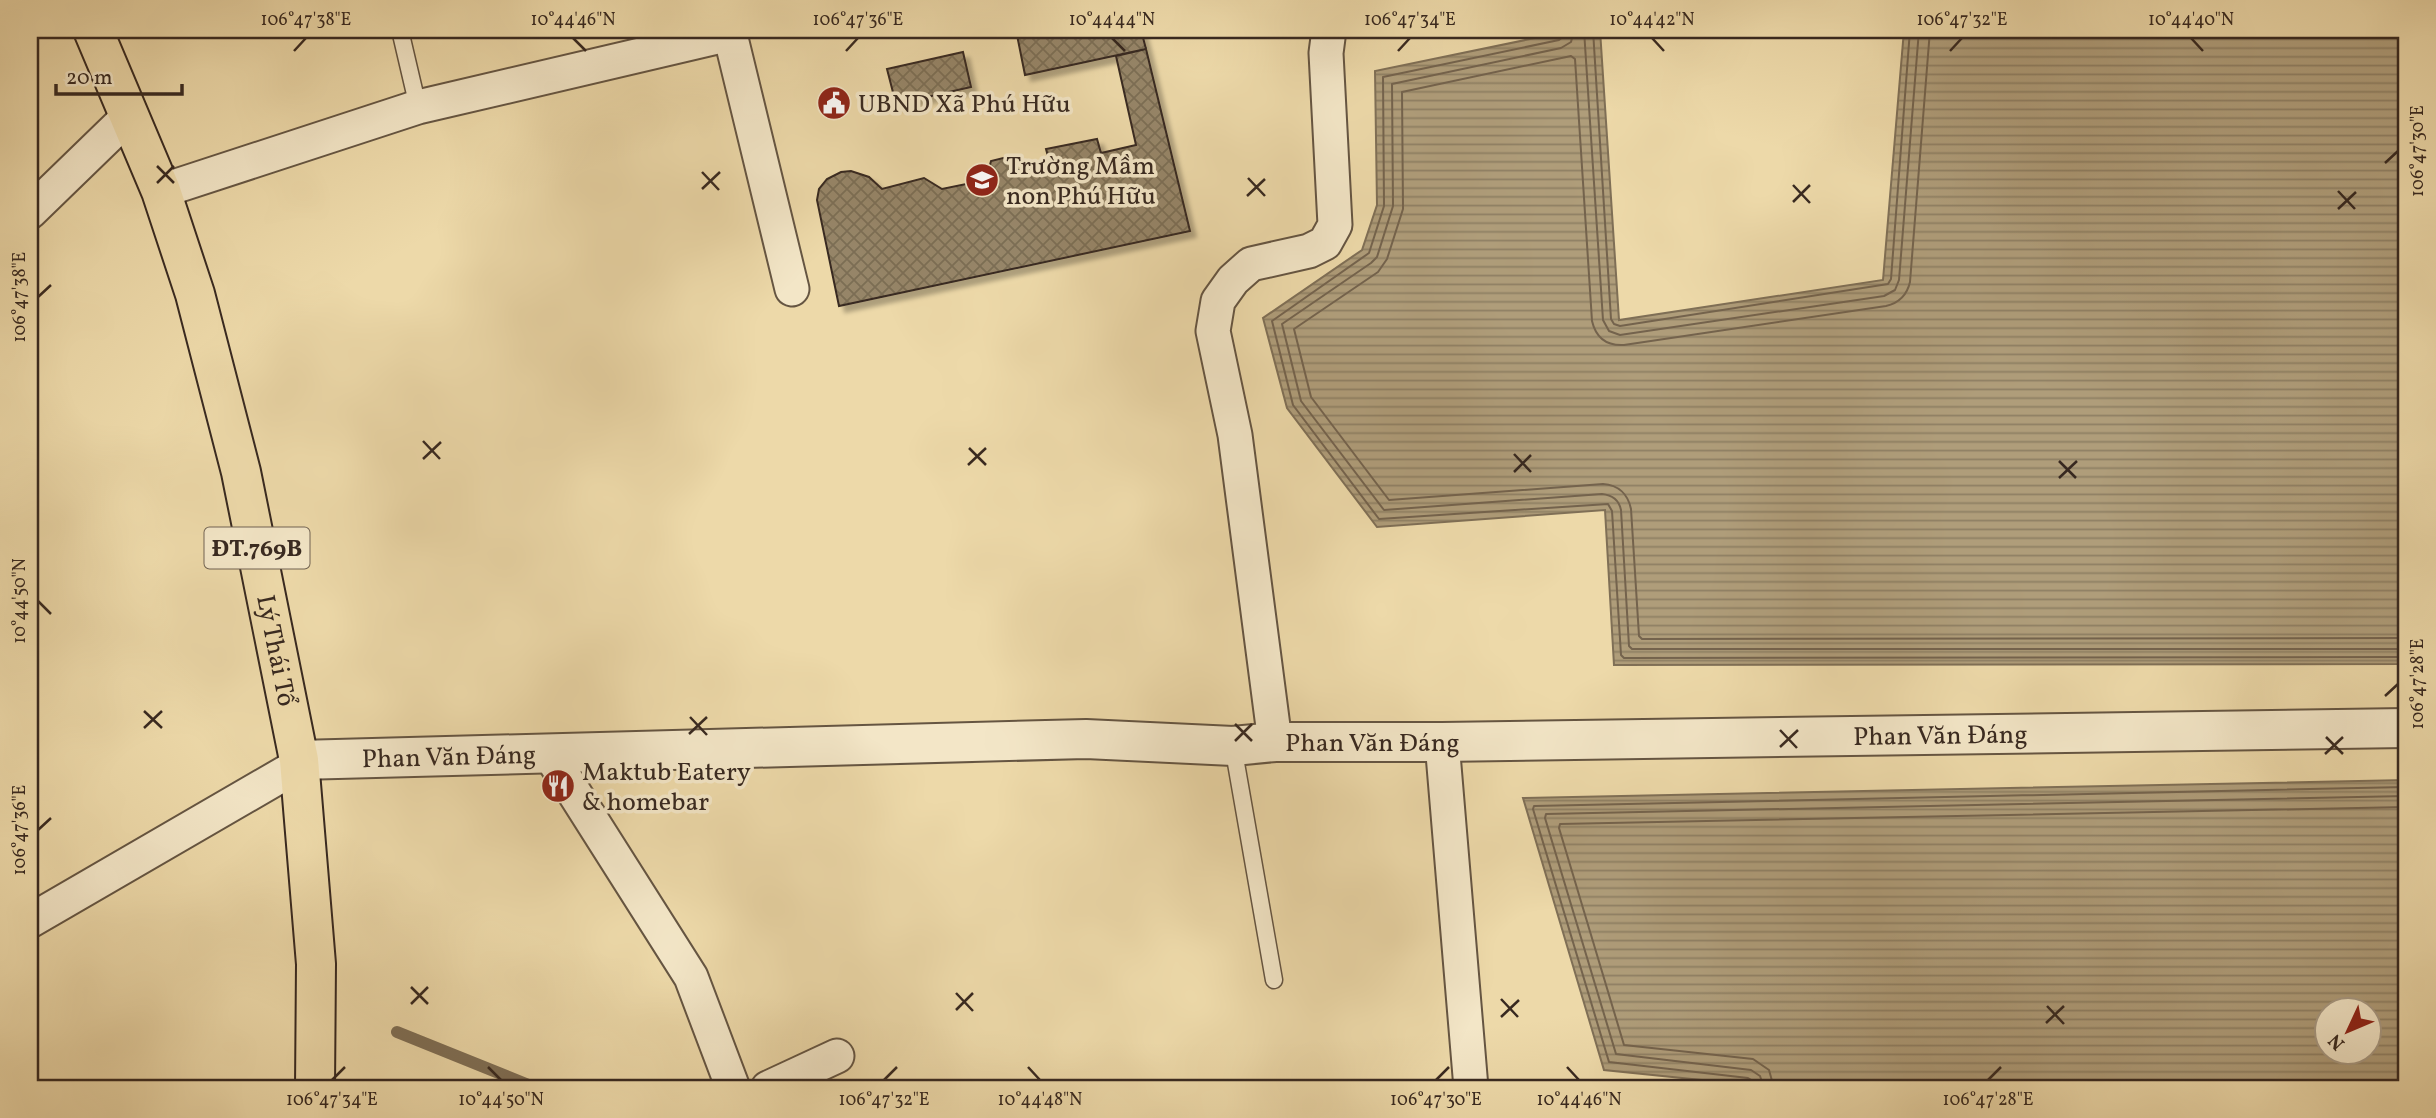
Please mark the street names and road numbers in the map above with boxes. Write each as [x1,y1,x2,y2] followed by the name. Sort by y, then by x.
[204,528,310,568] road number: ĐT.769B
[246,592,304,710] street label: Lý Thái Tổ
[1853,717,2028,756] street label: Phan Văn Đáng
[1285,726,1460,762] street label: Phan Văn Đáng
[361,738,537,778] street label: Phan Văn Đáng

